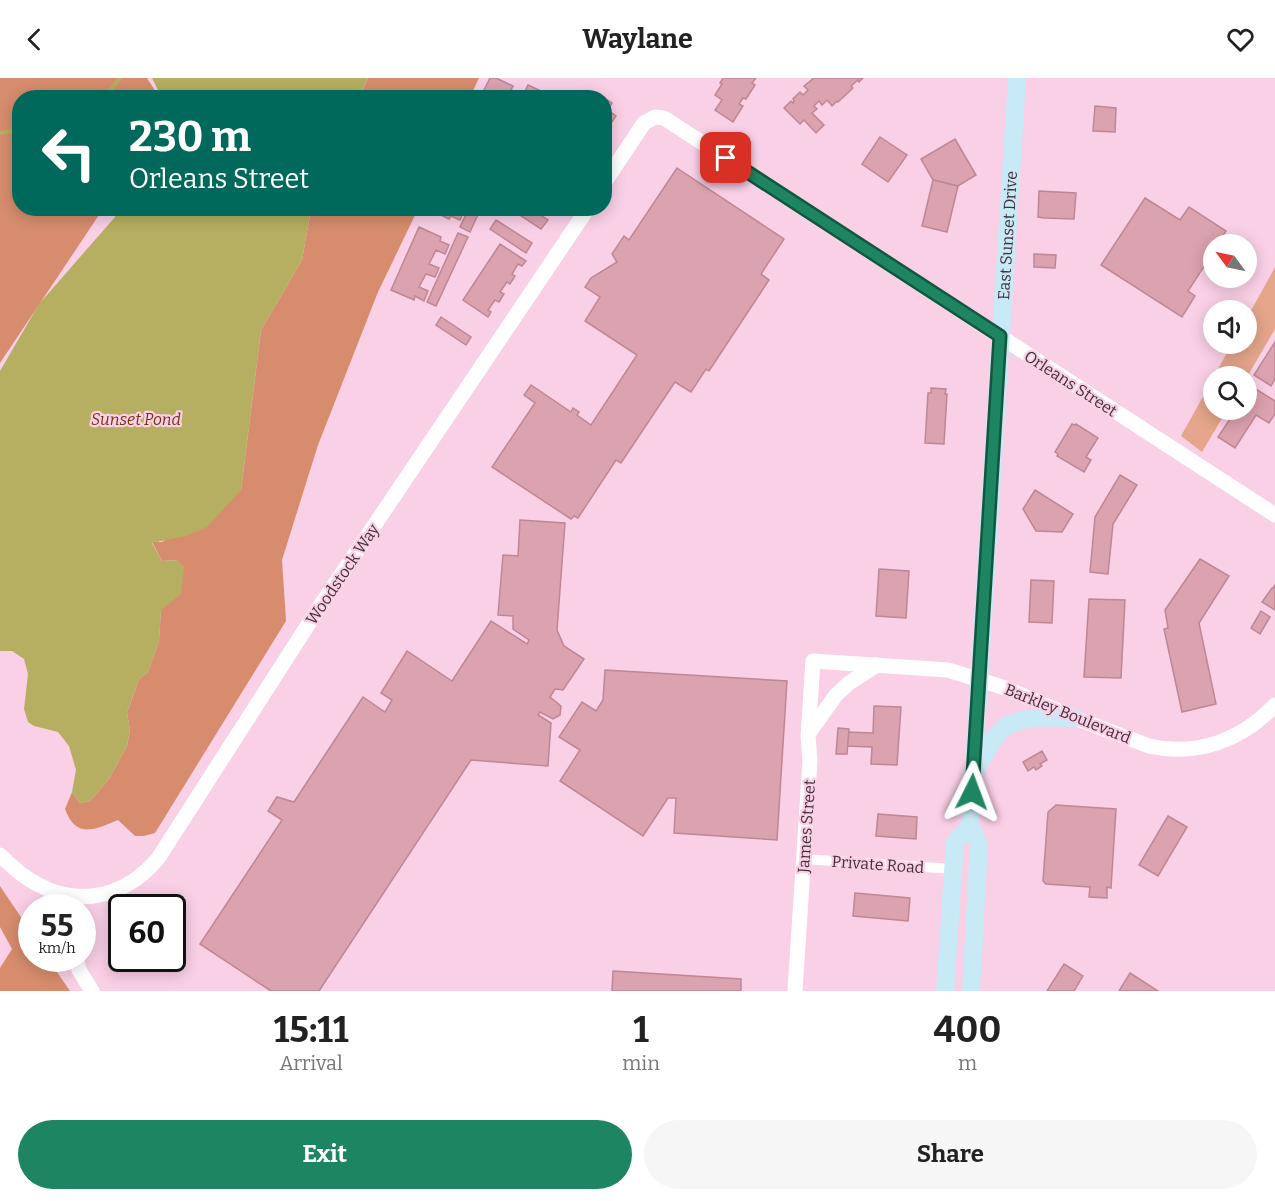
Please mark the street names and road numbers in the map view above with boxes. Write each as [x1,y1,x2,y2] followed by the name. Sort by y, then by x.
[994,170,1021,301] street label: East Sunset Drive
[1021,346,1121,421] street label: Orleans Street
[302,520,383,628] street label: Woodstock Way
[1002,679,1134,748] street label: Barkley Boulevard
[794,778,819,874] street label: James Street
[831,852,925,877] street label: Private Road

